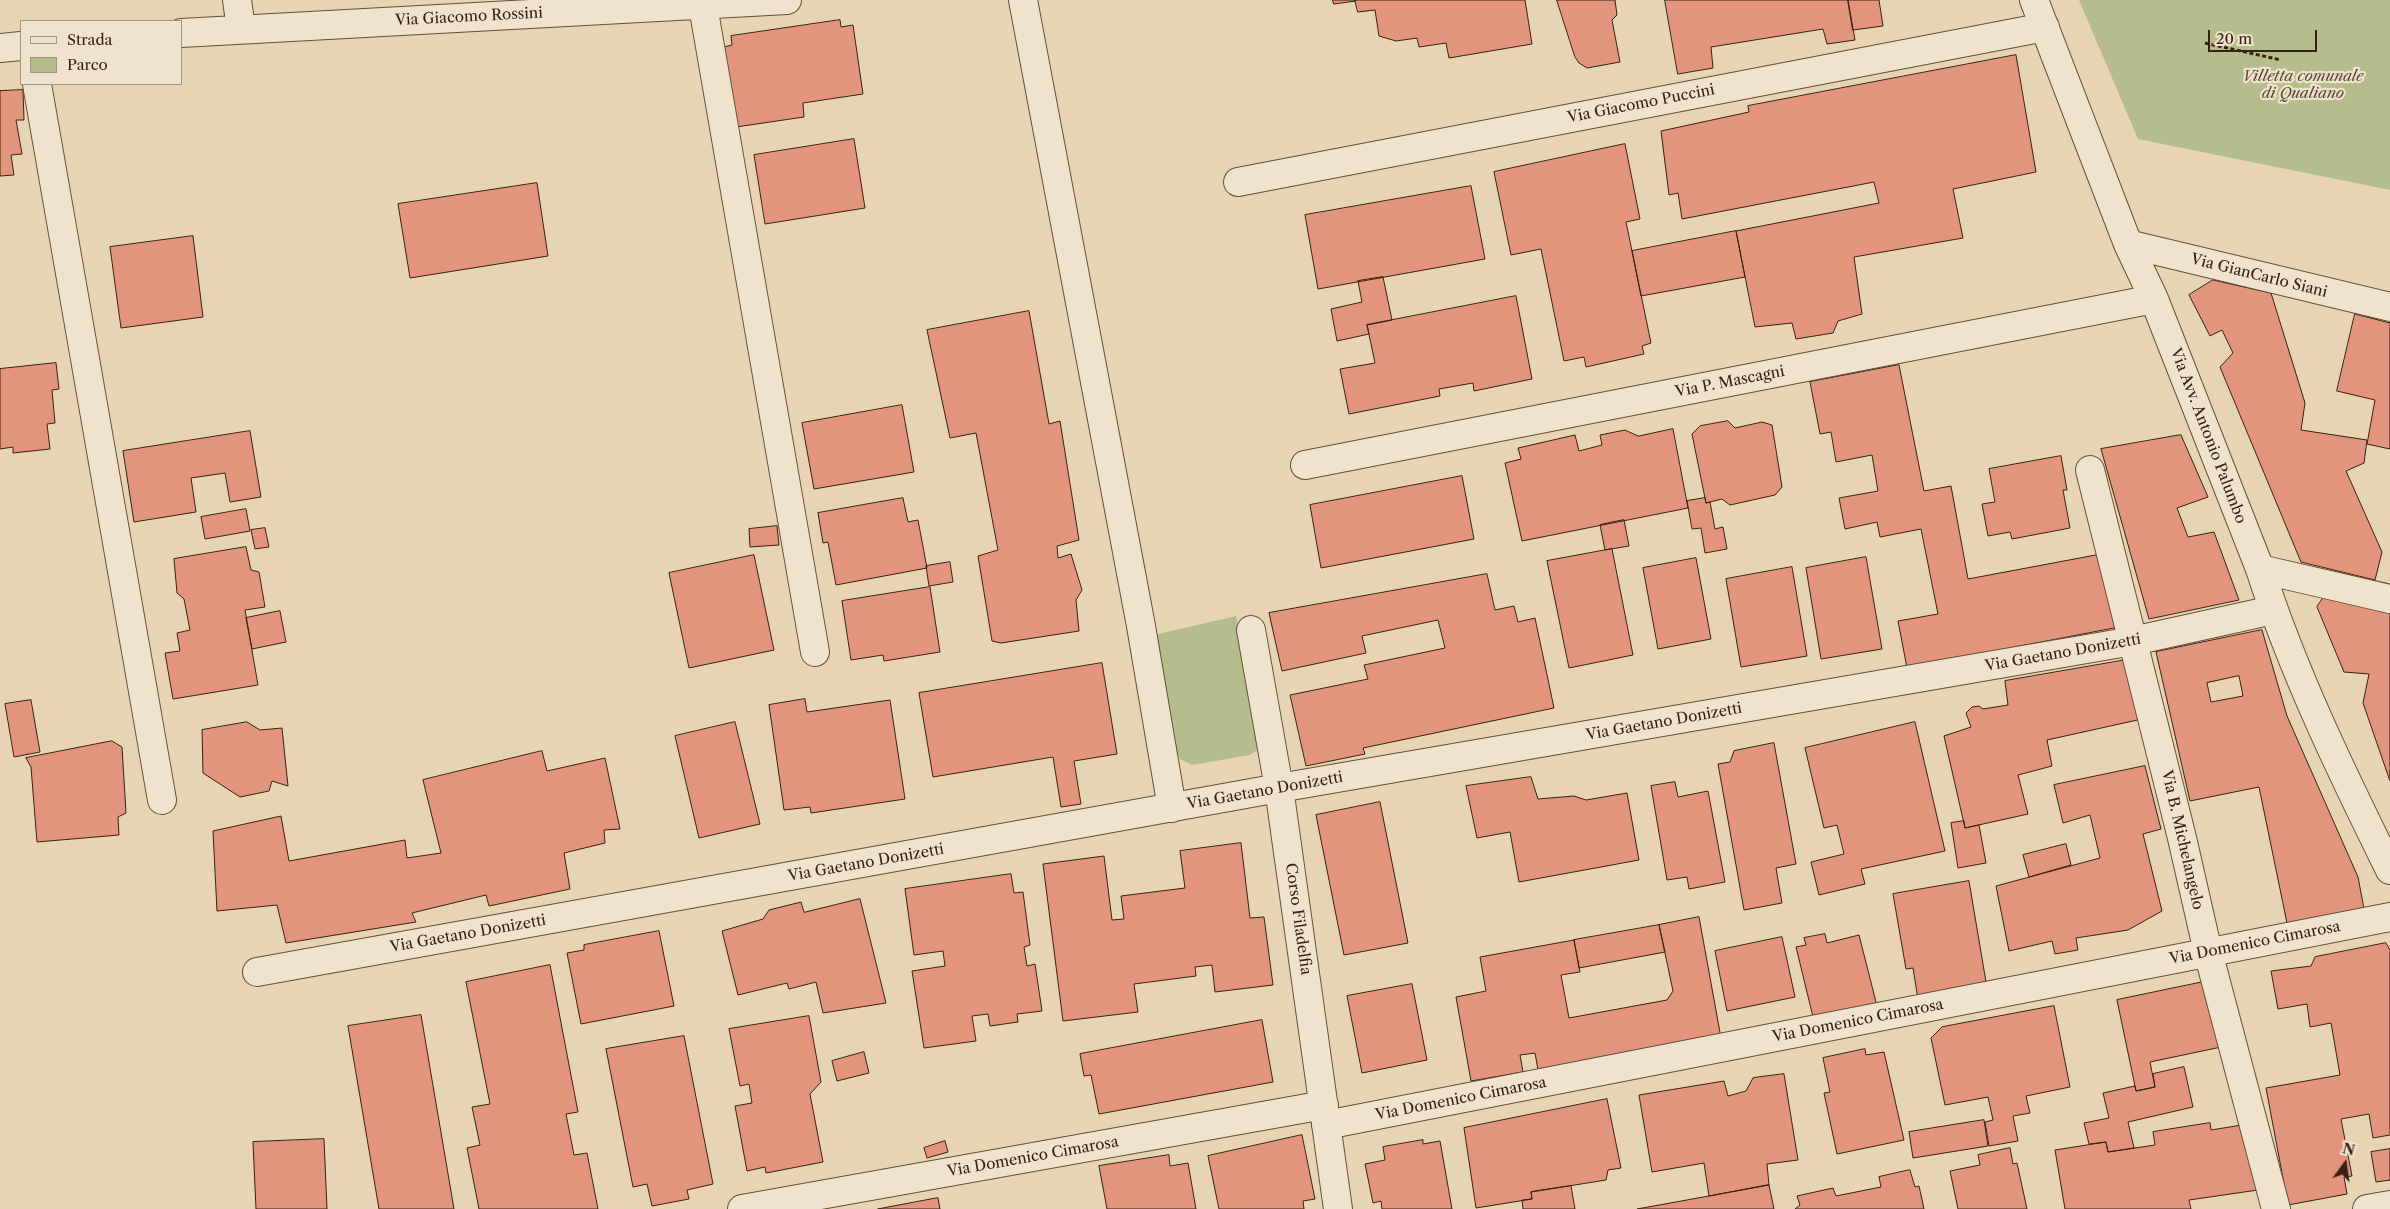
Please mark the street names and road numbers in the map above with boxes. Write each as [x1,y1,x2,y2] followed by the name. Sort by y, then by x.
[395,4,543,30] street label: Via Giacomo Rossini
[1566,81,1716,127] street label: Via Giacomo Puccini
[2189,250,2329,302] street label: Via GianCarlo Siani
[2166,346,2250,526] street label: Via Avv. Antonio Palumbo
[1674,363,1786,401] street label: Via P. Mascagni
[1984,630,2142,676] street label: Via Gaetano Donizetti
[1585,699,1743,745] street label: Via Gaetano Donizetti
[1186,768,1344,814] street label: Via Gaetano Donizetti
[2157,768,2207,912] street label: Via B. Michelangelo
[787,840,945,886] street label: Via Gaetano Donizetti
[1281,862,1315,976] street label: Corso Filadelfia
[389,911,547,957] street label: Via Gaetano Donizetti
[2168,918,2342,968] street label: Via Domenico Cimarosa
[1771,996,1945,1046] street label: Via Domenico Cimarosa
[1374,1074,1548,1124] street label: Via Domenico Cimarosa
[946,1133,1120,1181] street label: Via Domenico Cimarosa

